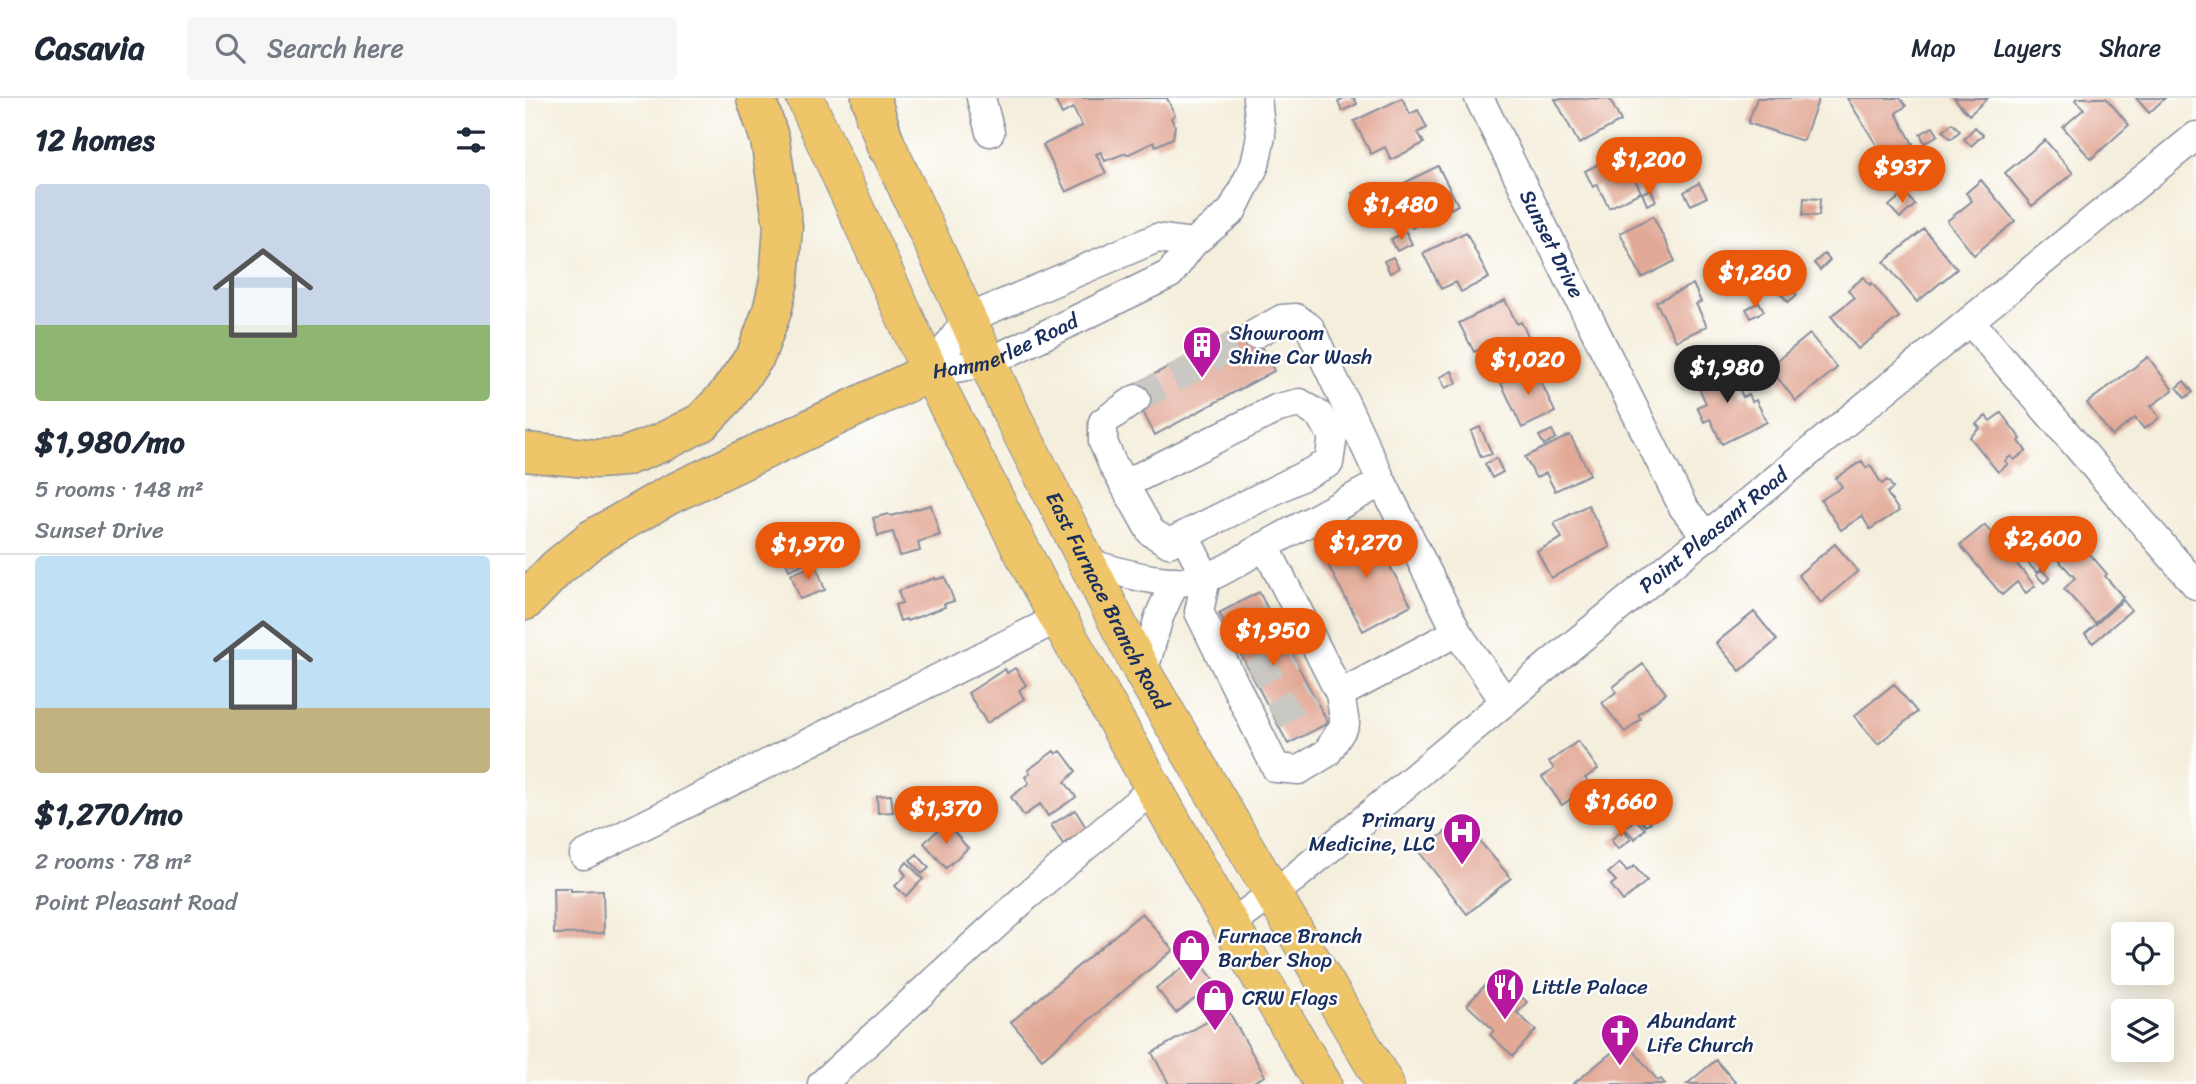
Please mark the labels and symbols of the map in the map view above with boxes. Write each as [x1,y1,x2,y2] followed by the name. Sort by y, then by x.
[1592,138,1706,197] pin: $1,200
[1861,146,1943,205] pin: $937
[1344,183,1458,242] pin: $1,480
[1508,183,1595,305] street label: Sunset Drive
[1698,250,1812,310] pin: $1,260
[930,302,1087,390] street label: Hammerlee Road
[1229,314,1372,376] place label: Showroom Shine Car Wash
[1181,324,1223,379] building icon: Showroom Shine Car Wash
[1471,338,1585,397] pin: $1,020
[1670,345,1784,405] pin: $1,980
[1630,456,1798,603] street label: Point Pleasant Road
[1035,484,1181,719] street label: East Furnace Branch Road
[1986,517,2100,576] pin: $2,600
[1309,520,1423,580] pin: $1,270
[751,522,865,582] pin: $1,970
[1216,608,1330,668] pin: $1,950
[1564,780,1678,839] pin: $1,660
[889,786,1003,846] pin: $1,370
[1309,801,1435,863] place label: Primary Medicine, LLC
[1441,811,1483,866] hospital icon: Primary Medicine, LLC
[1218,917,1362,979] place label: Furnace Branch Barber Shop
[1170,927,1212,982] shop icon: Furnace Branch Barber Shop
[1484,966,1526,1021] restaurant icon: Little Palace
[1532,968,1648,1006] place label: Little Palace
[1194,977,1236,1032] shop icon: CRW Flags
[1242,979,1338,1017] place label: CRW Flags
[1646,1002,1754,1064] place label: Abundant Life Church
[1599,1012,1641,1067] church icon: Abundant Life Church

